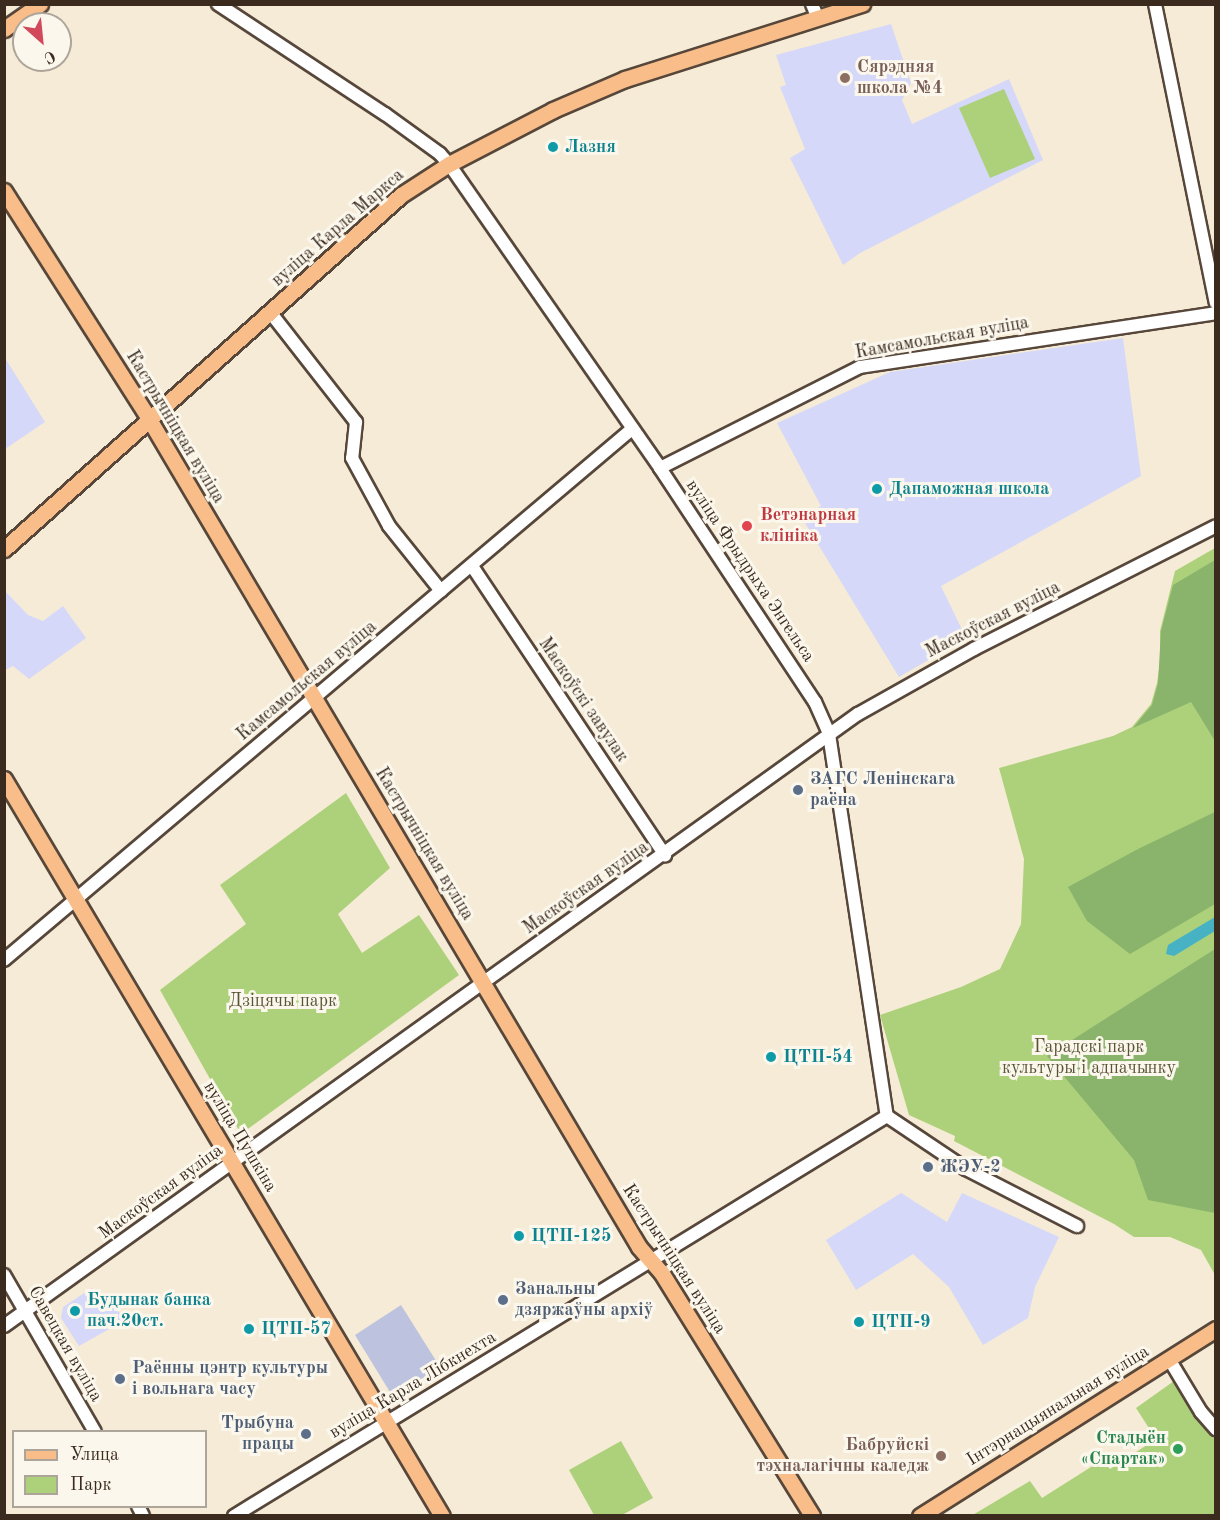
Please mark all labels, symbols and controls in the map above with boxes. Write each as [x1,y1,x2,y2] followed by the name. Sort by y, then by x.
[12,12,72,72] north arrow
[41,47,58,66] text: С
[857,57,943,100] place label: Сярэдняя школа №4
[838,71,852,85] marker: Сярэдняя школа №4
[565,136,616,158] place label: Лазня
[546,140,560,154] marker: Лазня
[267,165,409,291] street label: вуліца Карла Маркса
[854,312,1030,364] street label: Камсамольская вуліца
[121,347,229,507] street label: Кастрычніцкая вуліца
[681,476,819,666] street label: вуліца Фрыдрыха Энгельса
[889,478,1049,500] place label: Дапаможная школа
[870,482,884,496] marker: Дапаможная школа
[760,505,856,548] place label: Ветэнарная клініка
[738,517,756,535] marker: Ветэнарная клініка
[922,577,1064,663] street label: Маскоўская вуліца
[233,616,381,746] street label: Камсамольская вуліца
[533,634,633,766] street label: Маскоўскі завулак
[370,764,478,924] street label: Кастрычніцкая вуліца
[810,769,955,812] place label: ЗАГС Ленінскага раёна
[791,783,805,797] marker: ЗАГС Ленінскага раёна
[519,837,653,939] street label: Маскоўская вуліца
[229,990,337,1012] park label: Дзіцячы парк
[1002,1037,1176,1080] park label: Гарадскі парк культуры і адпачынку
[783,1046,853,1068] place label: ЦТП-54
[764,1050,778,1064] marker: ЦТП-54
[199,1078,281,1196] street label: вуліца Пушкіна
[95,1140,227,1244] street label: Маскоўская вуліца
[940,1156,1001,1178] place label: ЖЭУ-2
[921,1160,935,1174] marker: ЖЭУ-2
[617,1180,731,1338] street label: Кастрычніцкая вуліца
[531,1225,611,1247] place label: ЦТП-125
[512,1229,526,1243] marker: ЦТП-125
[515,1279,653,1322] place label: Занальны дзяржаўны архіў
[23,1282,107,1406] street label: Савецкая вуліца
[87,1290,211,1332] place label: Будынак банка пач.20ст.
[496,1293,510,1307] marker: Занальны дзяржаўны архіў
[68,1304,82,1318] marker: Будынак банка пач.20ст.
[871,1311,931,1333] place label: ЦТП-9
[852,1315,866,1329] marker: ЦТП-9
[261,1318,331,1340] place label: ЦТП-57
[242,1322,256,1336] marker: ЦТП-57
[326,1327,500,1443] street label: вуліца Карла Лібкнехта
[963,1341,1153,1471] street label: Інтэрнацыянальная вуліца
[132,1358,328,1400] place label: Раённы цэнтр культуры і вольнага часу
[113,1372,127,1386] marker: Раённы цэнтр культуры і вольнага часу
[221,1413,294,1456] place label: Трыбуна працы
[299,1427,313,1441] marker: Трыбуна працы
[1080,1428,1166,1470] place label: Стадыён «Спартак»
[12,1430,207,1508] legend
[756,1435,929,1478] place label: Бабруйскі тэхналагічны каледж
[1171,1442,1185,1456] marker: Стадыён «Спартак»
[70,1446,119,1464] text: Улица
[934,1449,948,1463] marker: Бабруйскі тэхналагічны каледж
[70,1476,111,1494] text: Парк

